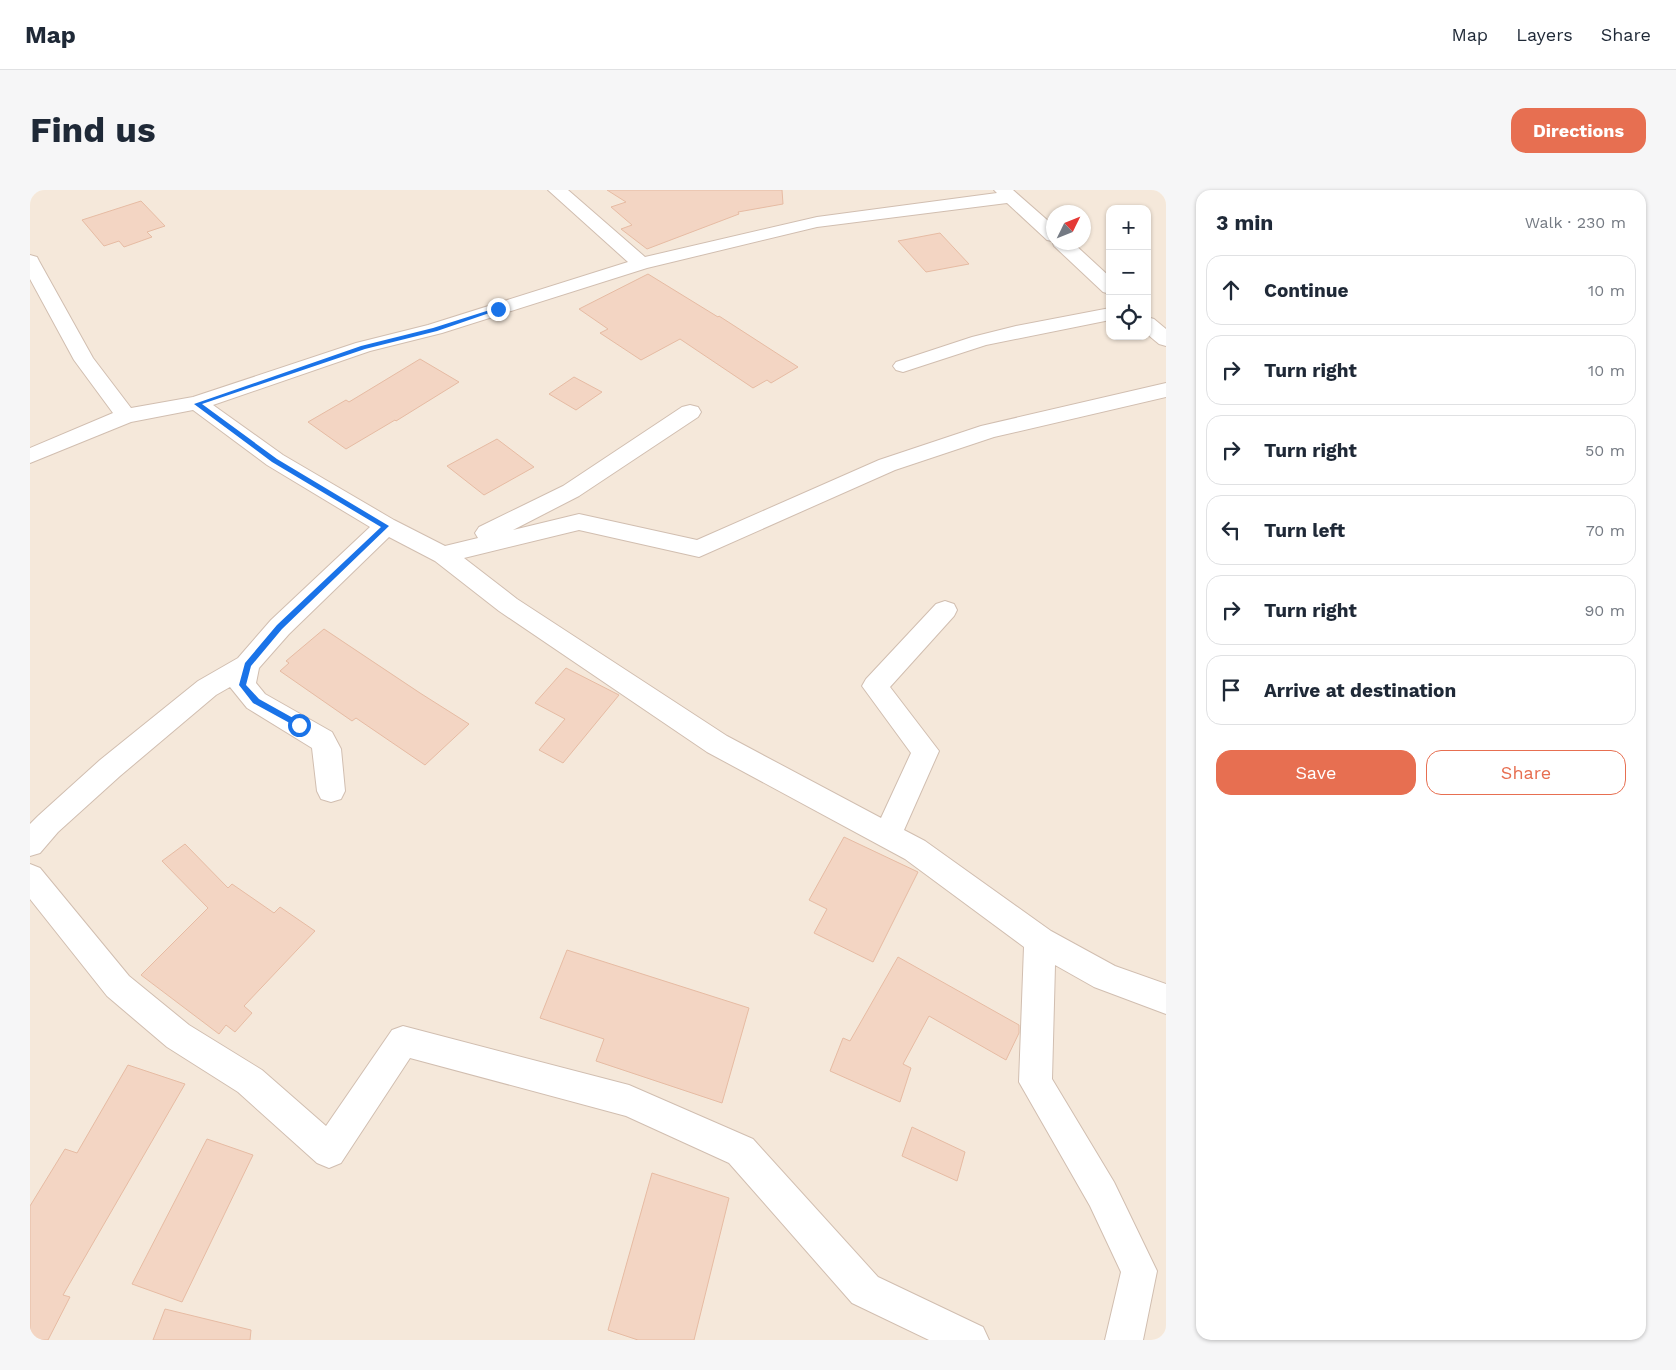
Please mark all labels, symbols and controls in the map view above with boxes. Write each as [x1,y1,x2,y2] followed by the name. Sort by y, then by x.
[25,21,76,49] text: Map
[1451,24,1488,45] text: Map
[1516,24,1573,45] text: Layers
[1601,24,1651,45] text: Share
[1511,108,1646,153] button: Directions
[30,109,156,151] text: Find us
[1046,205,1091,250] north arrow
[1106,205,1151,340] map controls
[1106,205,1151,250] button: +
[1216,210,1273,235] text: 3 min
[1525,213,1626,232] text: Walk · 230 m
[1106,250,1151,295] button: −
[1217,276,1245,304] icon: ahead
[1264,279,1348,302] text: Continue
[1588,281,1625,300] text: 10 m
[1106,295,1151,340] button: locate
[487,298,510,321] route end
[1217,356,1245,384] icon: right
[1264,359,1357,382] text: Turn right
[1588,361,1625,380] text: 10 m
[1217,436,1245,464] icon: right
[1264,439,1357,462] text: Turn right
[1585,441,1625,460] text: 50 m
[1217,516,1245,544] icon: left
[1264,519,1345,542] text: Turn left
[1586,521,1625,540] text: 70 m
[1217,596,1245,624] icon: right
[1264,599,1357,622] text: Turn right
[1584,601,1625,620] text: 90 m
[1217,676,1245,704] icon: arrive
[1264,679,1456,702] text: Arrive at destination
[288,714,311,737] route start
[1216,750,1416,795] button: Save
[1426,750,1626,795] button: Share

